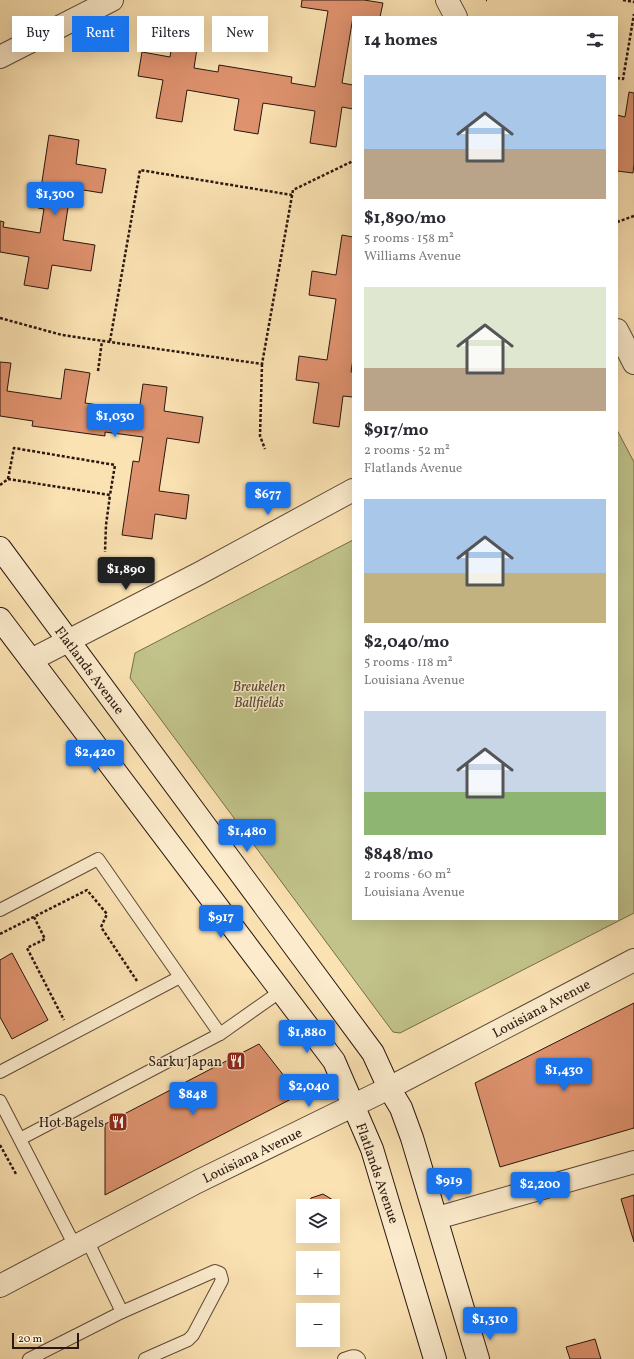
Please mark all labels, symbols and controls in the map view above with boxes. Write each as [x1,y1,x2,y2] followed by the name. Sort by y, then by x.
[12,16,64,52] chip: Buy
[72,16,129,52] chip: Rent
[137,16,204,52] chip: Filters
[212,16,268,52] chip: New
[364,29,438,52] text: 14 homes
[584,29,606,51] icon: filters
[449,101,521,173] icon: home
[22,182,88,216] pin: $1,300
[36,186,74,204] text: $1,300
[364,207,446,230] text: $1,890/mo
[364,230,454,248] text: 5 rooms · 158 m²
[364,248,461,266] text: Williams Avenue
[449,313,521,385] icon: home
[82,404,148,438] pin: $1,030
[96,408,134,426] text: $1,030
[364,419,428,442] text: $917/mo
[364,442,450,460] text: 2 rooms · 52 m²
[364,460,462,478] text: Flatlands Avenue
[244,482,292,516] pin: $677
[255,486,281,504] text: $677
[449,525,521,597] icon: home
[93,557,159,591] pin: $1,890
[107,561,145,579] text: $1,890
[49,623,128,719] street label: Flatlands Avenue
[364,631,449,654] text: $2,040/mo
[364,654,453,672] text: 5 rooms · 118 m²
[364,672,465,690] text: Louisiana Avenue
[233,678,285,713] park label: Breukelen Ballfields
[449,737,521,809] icon: home
[62,740,128,774] pin: $2,420
[75,744,115,762] text: $2,420
[214,819,280,853] pin: $1,480
[227,823,267,841] text: $1,480
[364,843,433,866] text: $848/mo
[364,866,451,884] text: 2 rooms · 60 m²
[364,884,465,902] text: Louisiana Avenue
[197,905,245,939] pin: $917
[208,909,234,927] text: $917
[489,975,594,1043] street label: Louisiana Avenue
[274,1020,340,1054] pin: $1,880
[288,1024,326,1042] text: $1,880
[225,1050,247,1072] restaurant icon: Sarku Japan
[148,1053,222,1072] place label: Sarku Japan
[531,1058,597,1092] pin: $1,430
[545,1062,583,1080] text: $1,430
[276,1074,342,1108] pin: $2,040
[288,1078,330,1096] text: $2,040
[169,1082,217,1116] pin: $848
[179,1086,207,1104] text: $848
[107,1111,129,1133] restaurant icon: Hot Bagels
[39,1114,104,1133] place label: Hot Bagels
[350,1120,403,1227] street label: Flatlands Avenue
[200,1124,306,1189] street label: Louisiana Avenue
[425,1168,473,1202] pin: $919
[436,1172,462,1190] text: $919
[507,1172,573,1206] pin: $2,200
[520,1176,560,1194] text: $2,200
[296,1199,340,1347] map controls
[296,1199,340,1243] button: layers
[296,1251,340,1295] button: +
[296,1303,340,1347] button: −
[457,1307,523,1341] pin: $1,310
[472,1311,508,1329] text: $1,310
[12,1331,79,1350] scale bar
[18,1332,42,1347] text: 20 m

